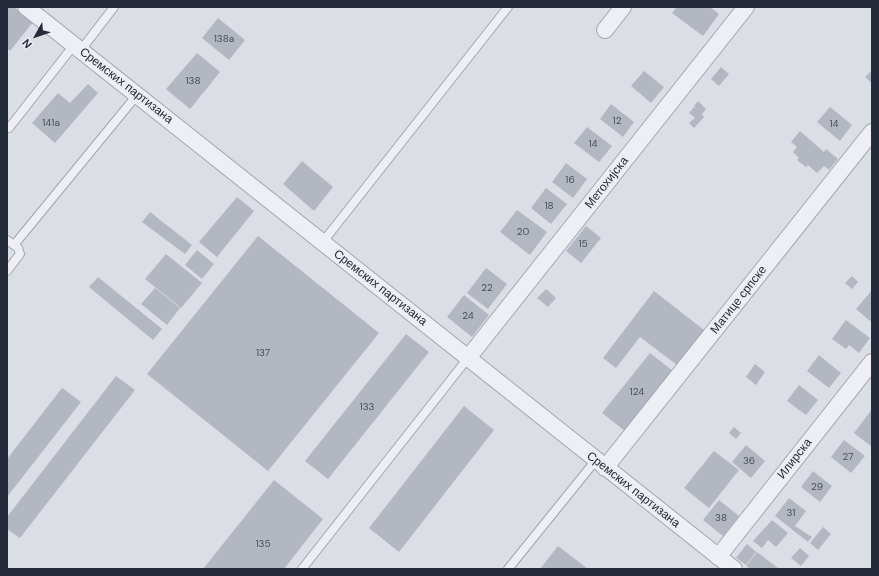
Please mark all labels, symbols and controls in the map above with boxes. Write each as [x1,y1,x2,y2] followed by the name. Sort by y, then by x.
[16,16,56,56] north arrow
[214,33,234,45] house number: 138a
[19,36,35,51] text: N
[76,45,176,127] street label: Сремских партизана
[185,75,201,87] house number: 138
[613,115,621,127] house number: 12
[42,117,60,129] house number: 141a
[829,118,839,130] house number: 14
[588,138,598,150] house number: 14
[582,154,632,212] street label: Метохијска
[565,174,575,186] house number: 16
[544,200,554,212] house number: 18
[517,226,529,238] house number: 20
[578,238,588,250] house number: 15
[330,247,430,329] street label: Сремских партизана
[708,263,770,337] street label: Матице српске
[481,282,493,294] house number: 22
[462,310,474,322] house number: 24
[256,347,270,359] house number: 137
[630,386,644,398] house number: 124
[360,401,374,413] house number: 133
[775,436,815,482] street label: Илирска
[583,449,683,531] street label: Сремских партизана
[843,451,853,463] house number: 27
[743,455,755,467] house number: 36
[811,481,823,493] house number: 29
[787,507,795,519] house number: 31
[715,512,727,524] house number: 38
[255,538,271,550] house number: 135

